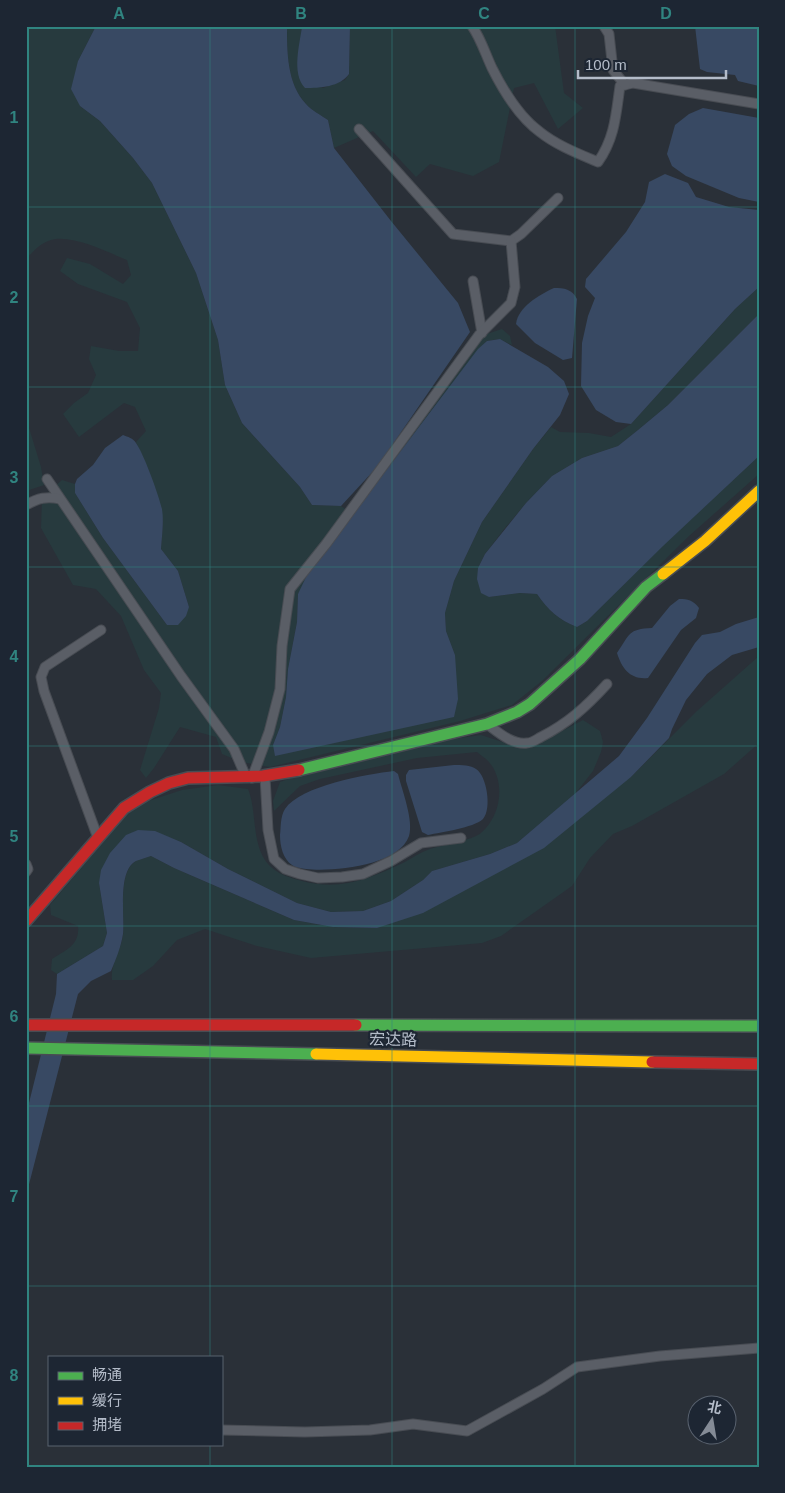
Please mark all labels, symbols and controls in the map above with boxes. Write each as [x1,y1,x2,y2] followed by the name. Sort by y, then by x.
[113,5,125,22] text: A
[295,5,307,22] text: B
[478,5,490,22] text: C
[660,5,672,22] text: D
[578,48,725,80] scale bar
[585,56,627,73] text: 100 m
[10,109,19,126] text: 1
[10,289,19,306] text: 2
[10,469,19,486] text: 3
[10,648,19,665] text: 4
[10,828,19,845] text: 5
[10,1008,19,1025] text: 6
[369,1031,417,1048] street label: 宏达路
[10,1188,19,1205] text: 7
[48,1356,222,1446] legend
[92,1366,122,1383] text: 畅通
[10,1367,19,1384] text: 8
[92,1392,122,1409] text: 缓行
[688,1396,738,1446] north arrow
[706,1398,723,1417] text: 北
[92,1416,122,1433] text: 拥堵

